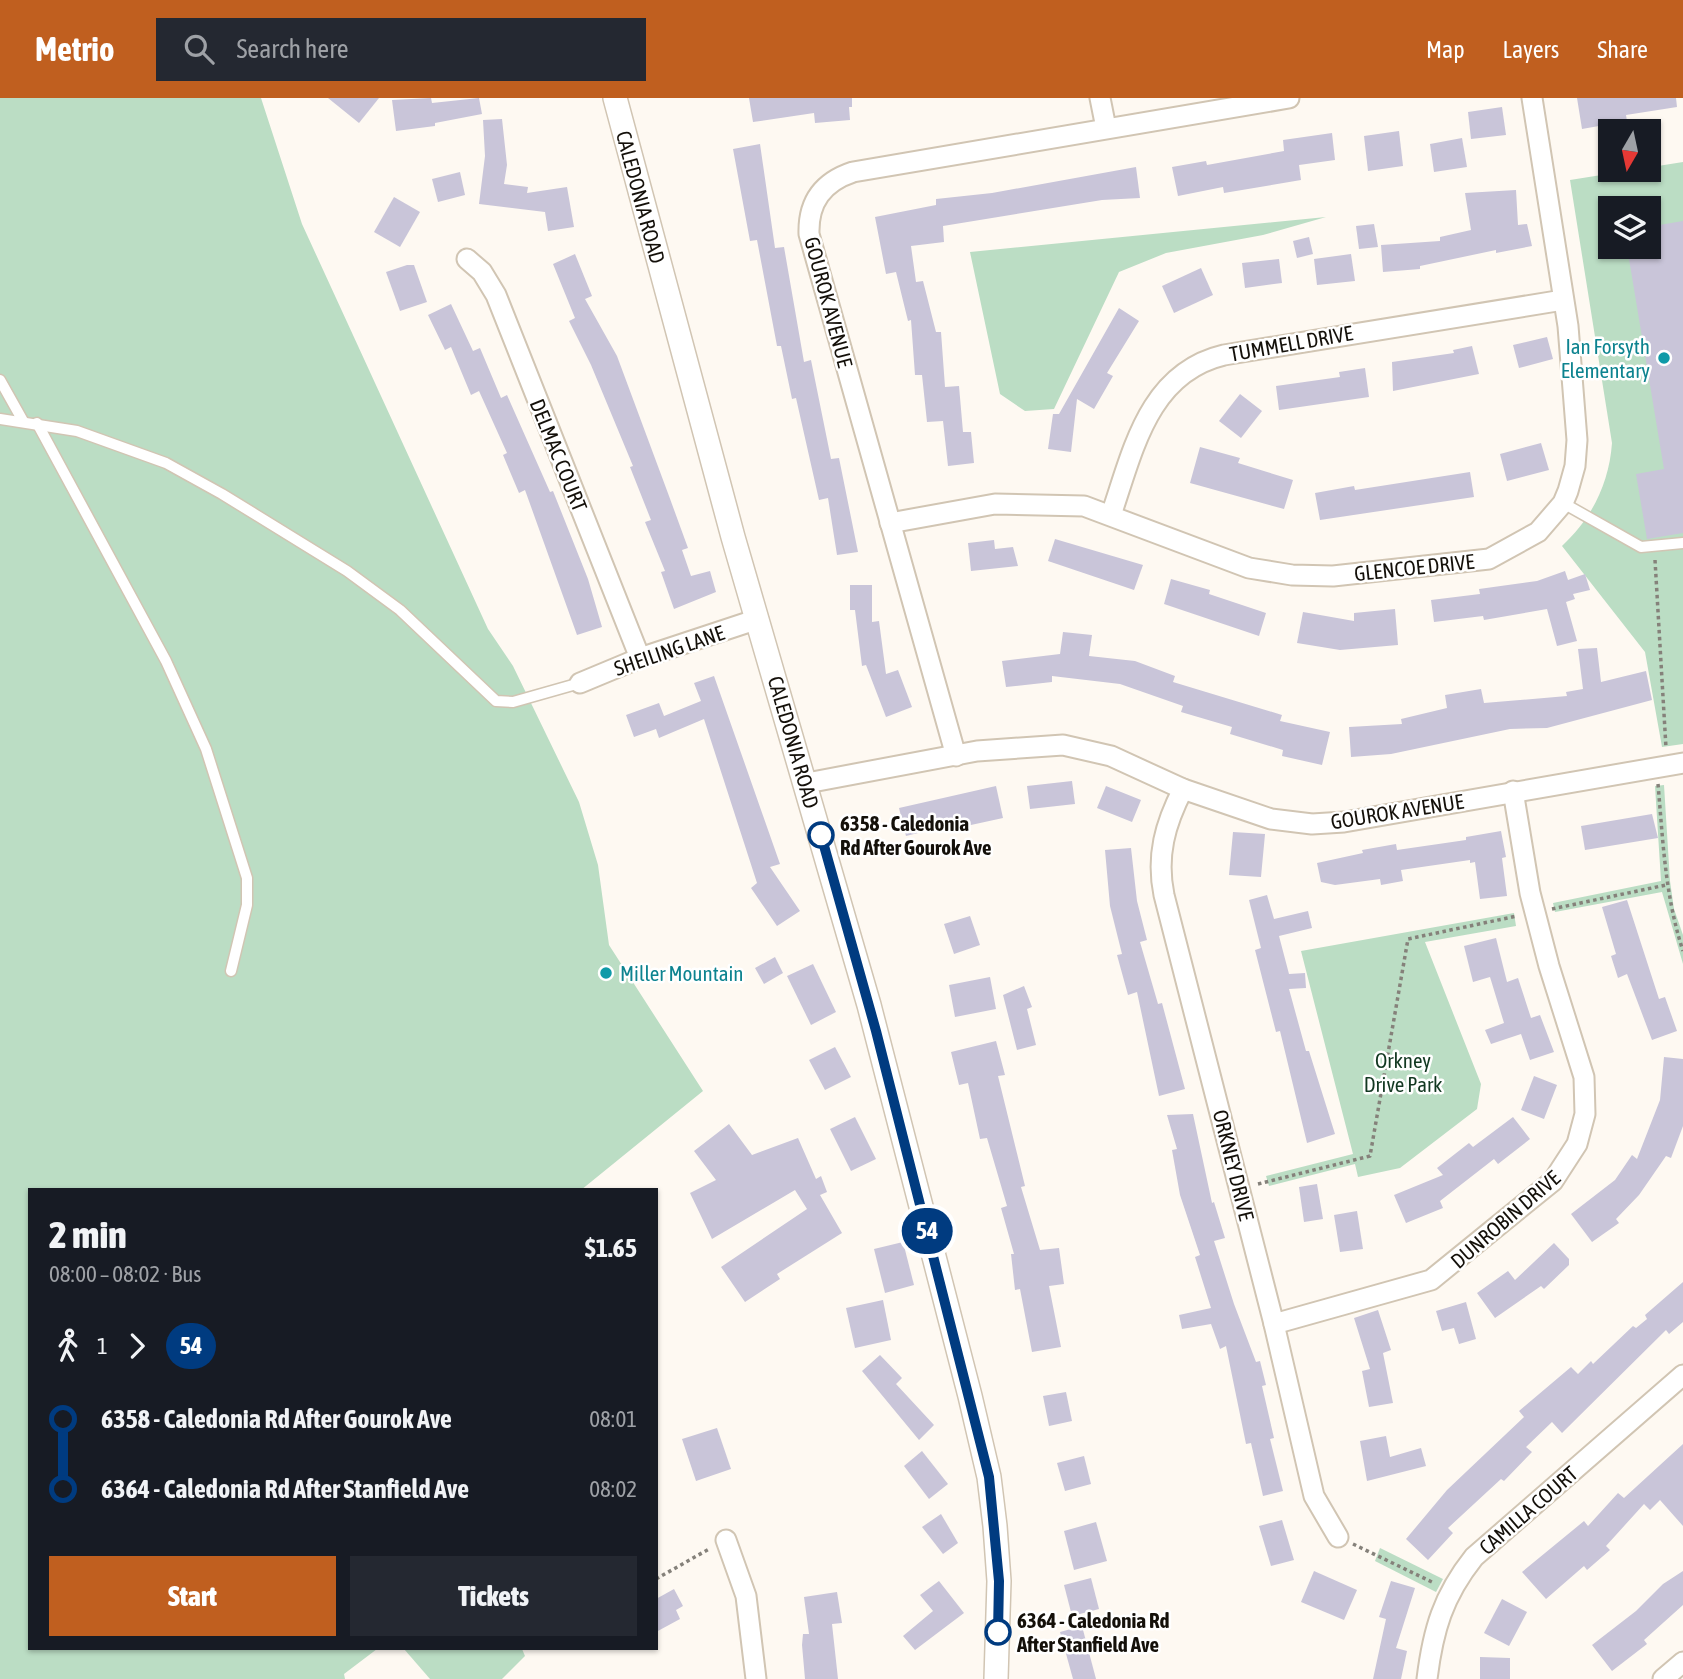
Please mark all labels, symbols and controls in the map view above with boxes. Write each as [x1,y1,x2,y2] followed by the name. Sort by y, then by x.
[156,18,646,81] search box
[35,30,114,68] text: Metrio
[180,30,218,68] icon: search
[236,34,349,64] text: Search here
[1426,36,1465,63] text: Map
[1503,36,1559,63] text: Layers
[1597,36,1648,63] text: Share
[1598,119,1661,182] north arrow
[1598,119,1661,259] map controls
[612,128,670,266] street label: CALEDONIA ROAD
[1598,196,1661,259] button: layers
[800,234,858,370] street label: GOUROK AVENUE
[1228,320,1355,366] street label: TUMMELL DRIVE
[1561,334,1650,382] place label: Ian Forsyth Elementary
[1656,350,1672,366] marker: Ian Forsyth Elementary
[526,395,592,515] street label: DELMAC COURT
[1353,549,1475,585] street label: GLENCOE DRIVE
[611,620,727,680] street label: SHEILING LANE
[764,673,824,811] street label: CALEDONIA ROAD
[1329,789,1465,833] street label: GOUROK AVENUE
[840,811,991,859] place label: 6358 - Caledonia Rd After Gourok Ave
[808,822,834,848] marker: 6358 - Caledonia Rd After Gourok Ave
[620,961,744,985] place label: Miller Mountain
[598,965,614,981] marker: Miller Mountain
[1364,1048,1442,1096] park label: Orkney Drive Park
[1209,1107,1259,1223] street label: ORKNEY DRIVE
[1446,1165,1564,1273] street label: DUNROBIN DRIVE
[895,1208,958,1254] line badge: 54
[49,1213,127,1256] text: 2 min
[916,1217,938,1244] text: 54
[585,1233,637,1263] text: $1.65
[49,1261,201,1287] text: 08:00 – 08:02 · Bus
[49,1327,87,1365] icon: walk
[118,1327,156,1365] icon: forward
[180,1332,202,1359] text: 54
[97,1333,108,1359] text: 1
[101,1404,452,1434] text: 6358 - Caledonia Rd After Gourok Ave
[589,1406,637,1432] text: 08:01
[1474,1461,1582,1559] street label: CAMILLA COURT
[101,1474,469,1504] text: 6364 - Caledonia Rd After Stanfield Ave
[589,1476,637,1502] text: 08:02
[49,1556,336,1636] button: Start
[350,1556,637,1636] button: Tickets
[1016,1608,1169,1656] place label: 6364 - Caledonia Rd After Stanfield Ave
[985,1619,1011,1645] marker: 6364 - Caledonia Rd After Stanfield Ave

